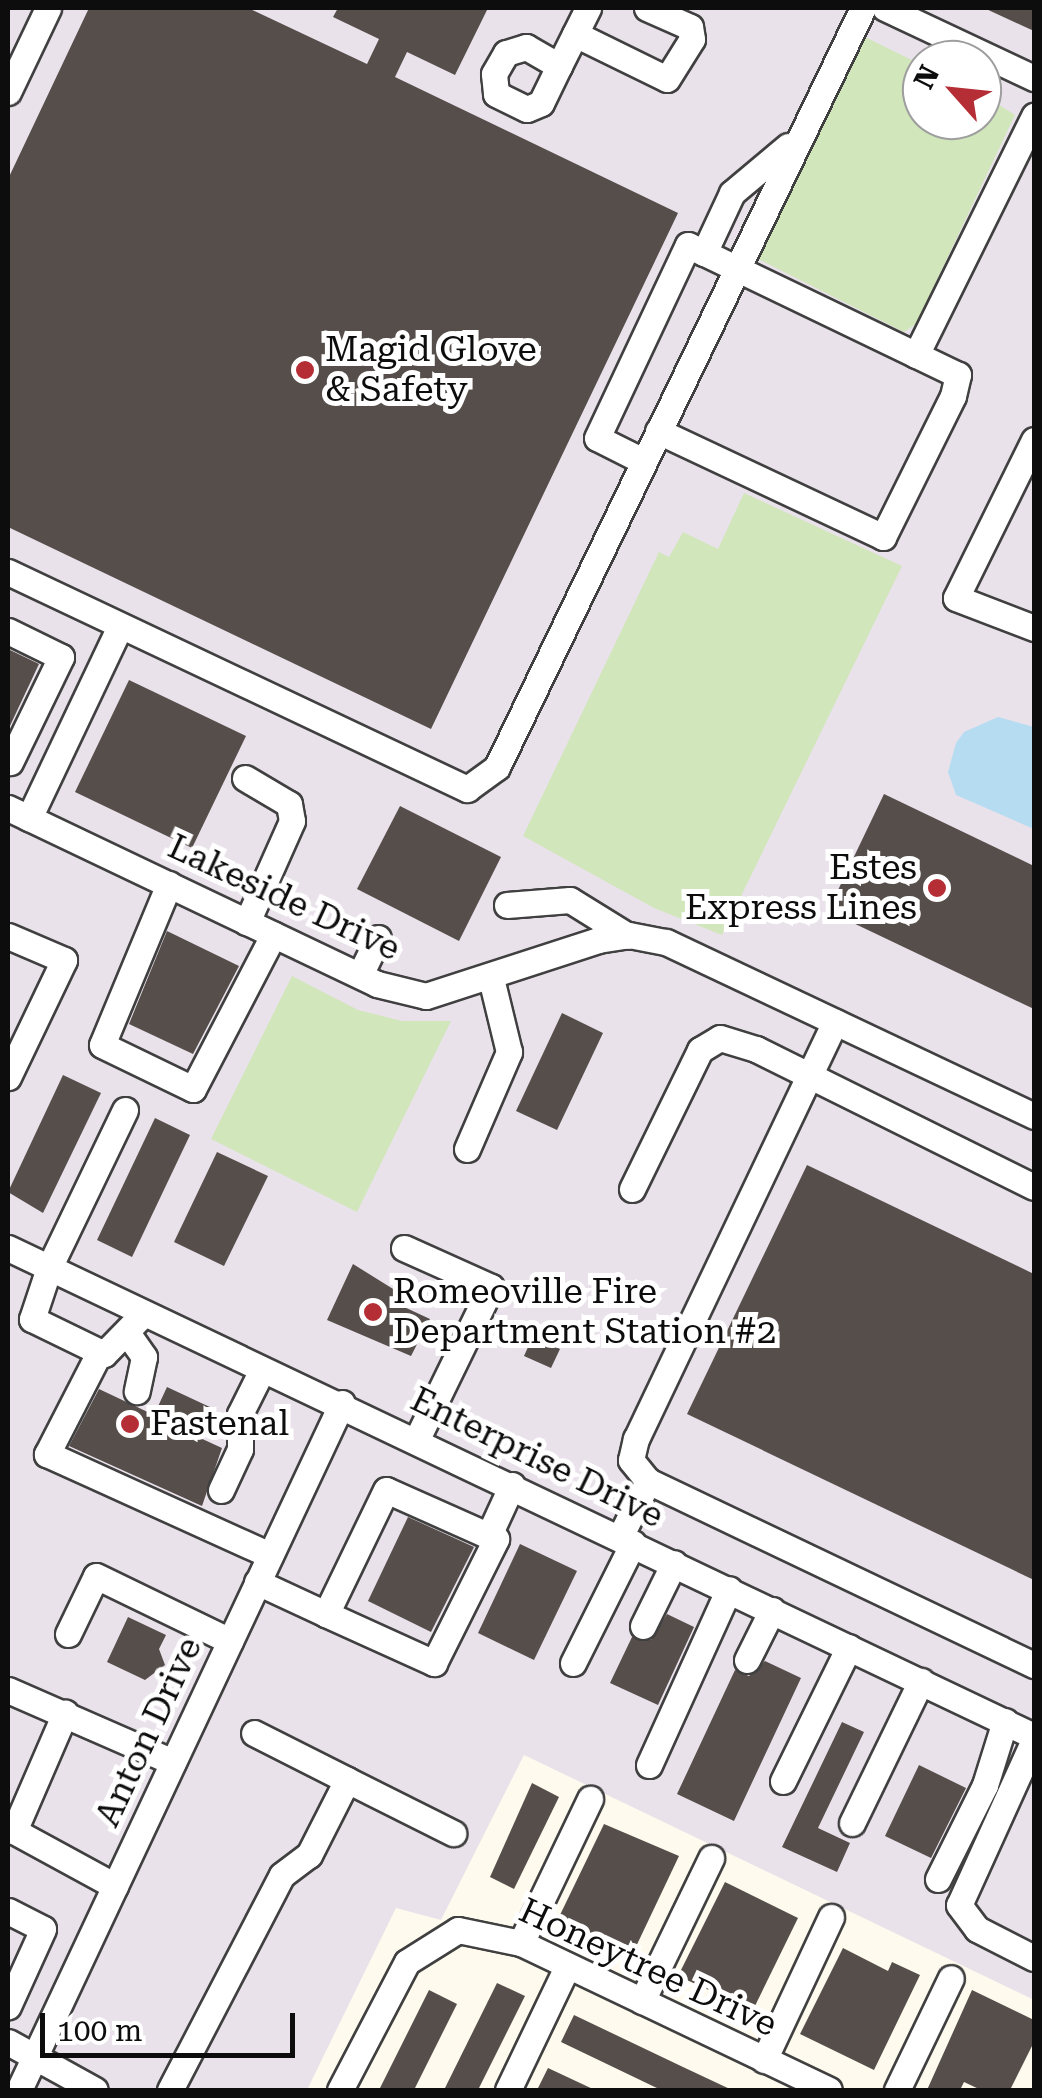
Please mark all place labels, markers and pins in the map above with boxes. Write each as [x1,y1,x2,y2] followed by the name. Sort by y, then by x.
[325,329,537,411] place label: Magid Glove & Safety
[294,359,316,381] marker: Magid Glove & Safety
[685,847,917,929] place label: Estes Express Lines
[926,877,948,899] marker: Estes Express Lines
[393,1271,776,1353] place label: Romeoville Fire Department Station #2
[362,1301,384,1323] marker: Romeoville Fire Department Station #2
[150,1403,289,1445] place label: Fastenal
[119,1413,141,1435] marker: Fastenal

